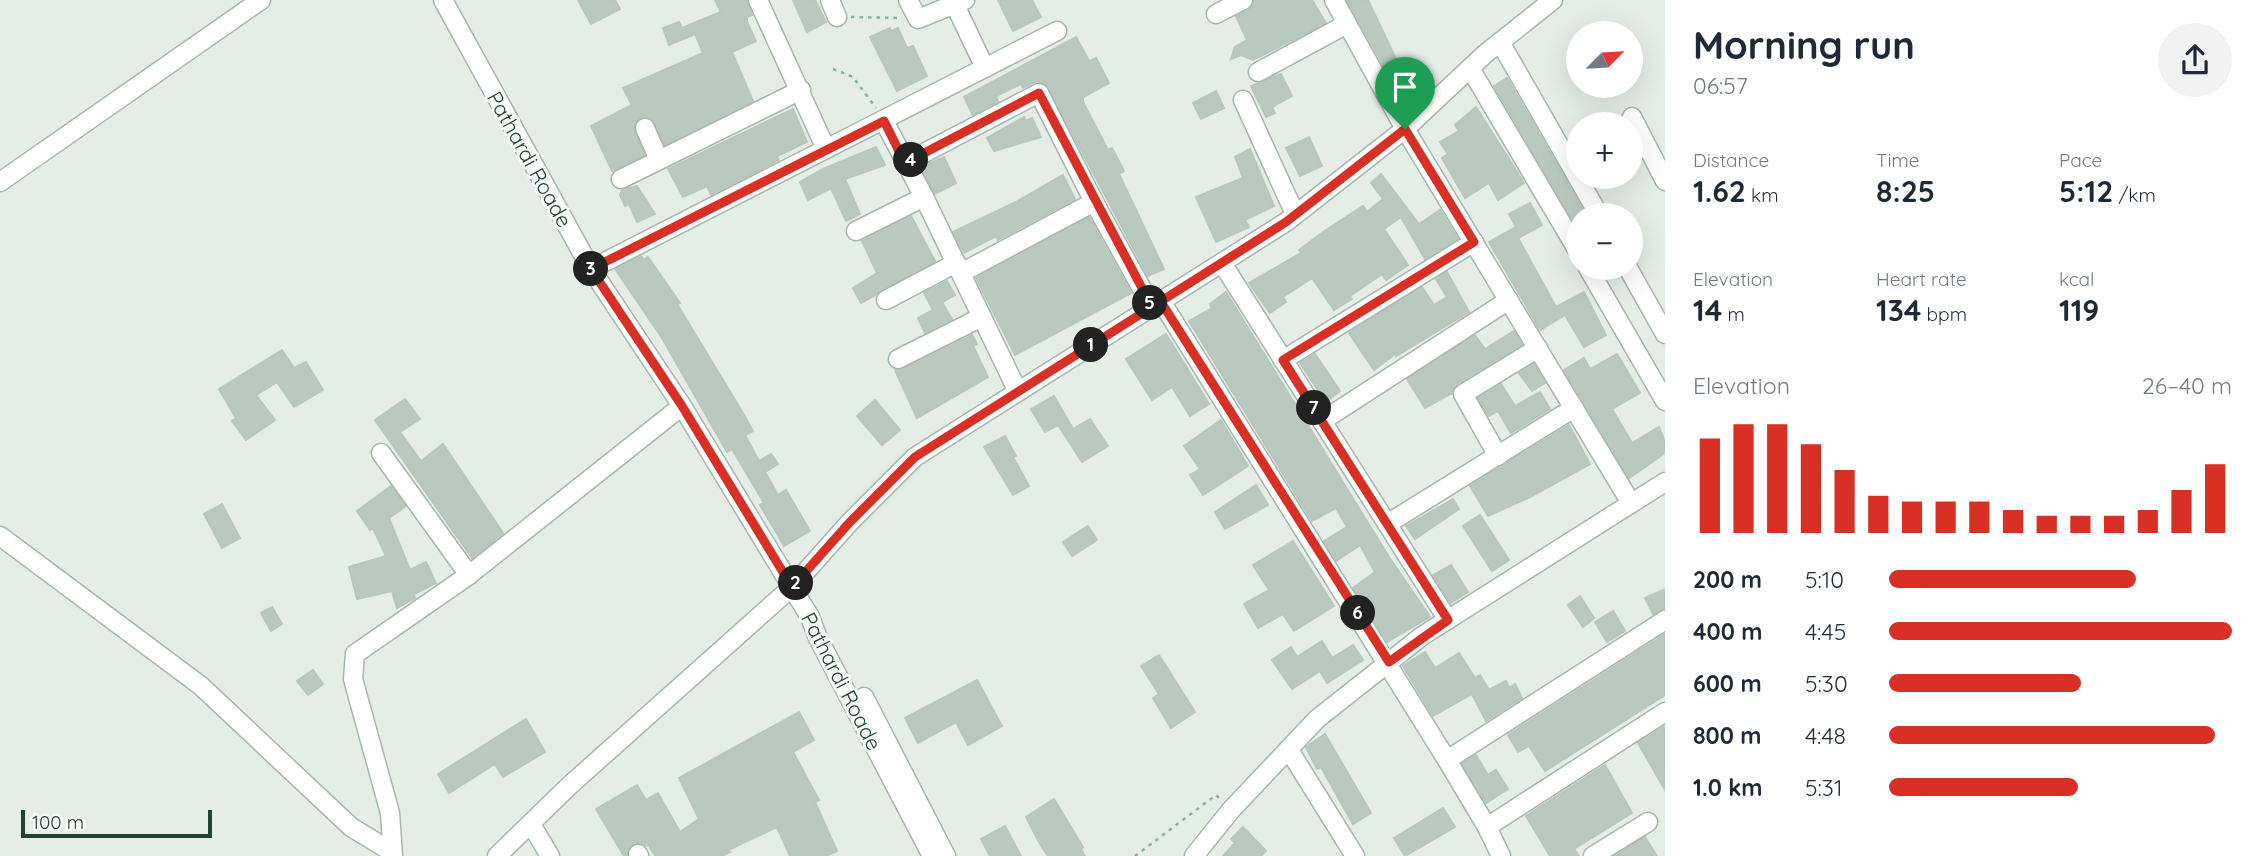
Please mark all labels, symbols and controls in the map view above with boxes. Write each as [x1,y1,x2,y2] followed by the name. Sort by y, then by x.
[1566,21,1643,98] north arrow
[1566,21,1643,280] map controls
[1693,21,1915,69] text: Morning run
[2158,23,2232,97] button: share
[1375,57,1435,129] pin
[1386,68,1424,106] icon: arrive
[1693,71,1748,100] text: 06:57
[482,86,578,232] street label: Pathardi Roade
[1566,112,1643,189] button: +
[894,142,928,178] pin: 4
[905,147,916,171] text: 4
[1693,148,1769,172] text: Distance
[1876,148,1920,172] text: Time
[2059,148,2102,172] text: Pace
[1693,172,1746,210] text: 1.62
[1876,172,1935,210] text: 8:25
[2059,172,2113,210] text: 5:12
[1746,183,1779,207] text: km
[2113,183,2156,207] text: /km
[1566,203,1643,280] button: −
[574,252,608,286] pin: 3
[585,256,596,280] text: 3
[1693,267,1773,291] text: Elevation
[1876,267,1967,291] text: Heart rate
[2059,267,2094,291] text: kcal
[1132,286,1168,320] pin: 5
[1144,290,1155,314] text: 5
[1693,291,1722,329] text: 14
[1876,291,1921,329] text: 134
[2059,291,2099,329] text: 119
[1722,302,1745,326] text: m
[1921,302,1967,326] text: bpm
[1074,328,1108,362] pin: 1
[1087,332,1094,356] text: 1
[1693,371,1790,400] text: Elevation
[2142,371,2232,400] text: 26–40 m
[1296,390,1332,426] pin: 7
[1308,395,1319,419] text: 7
[1693,565,1762,594] text: 200 m
[1805,565,1844,594] text: 5:10
[778,566,814,600] pin: 2
[790,570,801,594] text: 2
[1340,596,1376,630] pin: 6
[1352,600,1363,624] text: 6
[796,608,888,754] street label: Pathardi Roade
[1693,617,1762,646] text: 400 m
[1805,617,1846,646] text: 4:45
[1693,669,1762,698] text: 600 m
[1805,669,1848,698] text: 5:30
[1693,721,1762,750] text: 800 m
[1805,721,1846,750] text: 4:48
[1693,773,1763,802] text: 1.0 km
[1805,773,1842,802] text: 5:31
[21,807,212,839] scale bar
[32,810,84,834] text: 100 m

